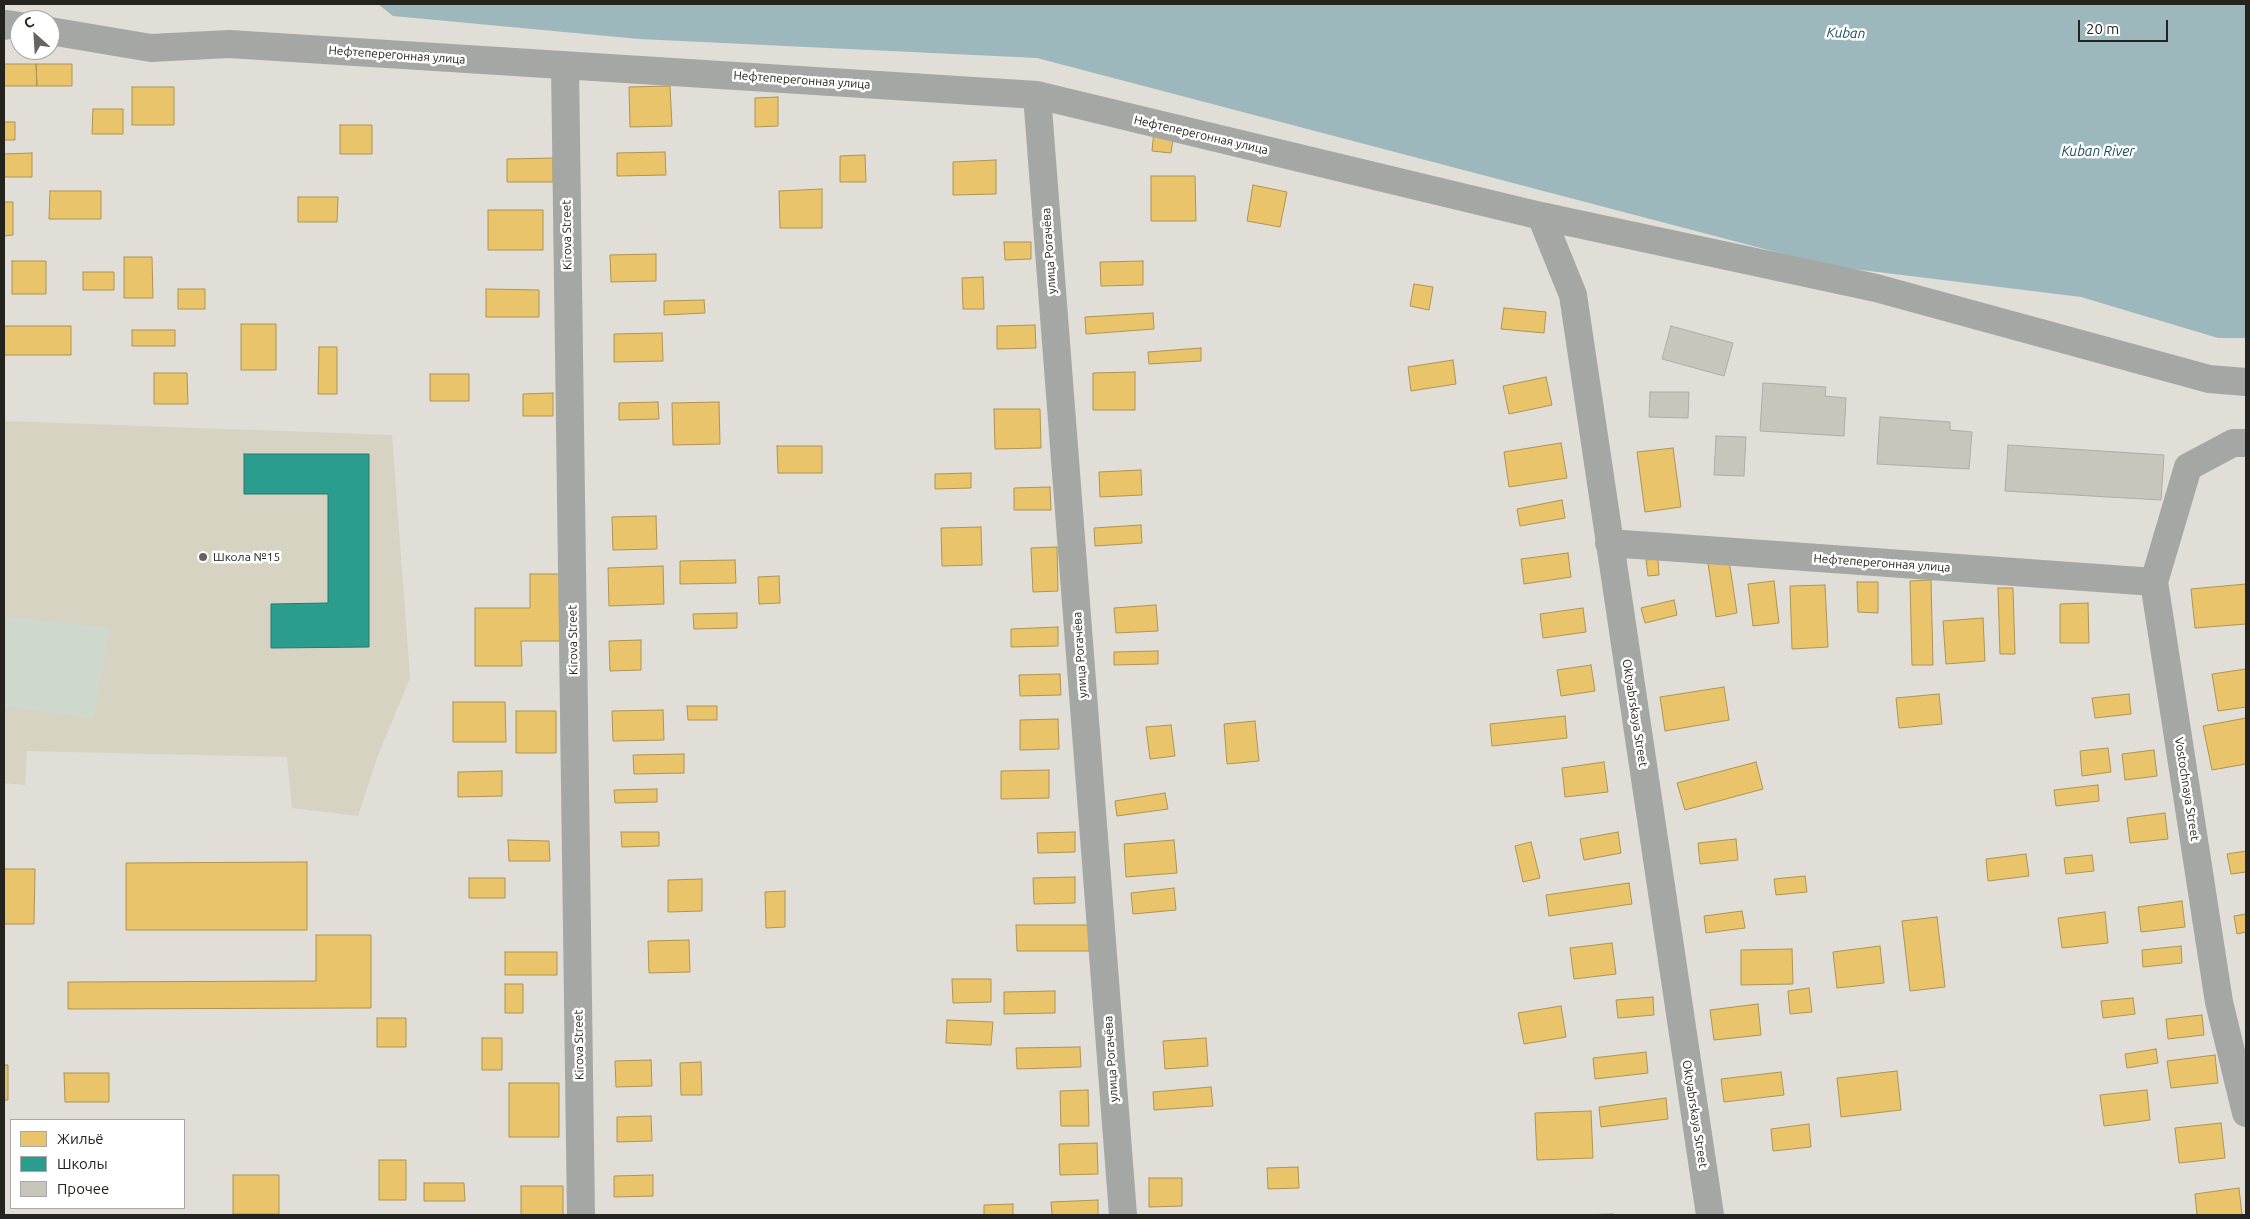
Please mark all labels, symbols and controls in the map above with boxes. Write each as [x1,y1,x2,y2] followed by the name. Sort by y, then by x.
[10,10,60,60] north arrow
[2080,10,2170,42] scale bar
[21,13,36,32] text: С
[2086,20,2119,37] text: 20 m
[1826,24,1866,42] water label: Kuban
[328,43,466,67] street label: Нефтеперегонная улица
[733,68,871,92] street label: Нефтеперегонная улица
[1132,113,1270,157] street label: Нефтеперегонная улица
[2061,143,2135,159] water label: Kuban River
[559,200,575,270] street label: Kirova Street
[1039,207,1059,295] street label: улица Рогачёва
[213,550,280,564] place label: Школа №15
[197,551,209,563] marker: Школа №15
[1813,551,1951,575] street label: Нефтеперегонная улица
[565,605,581,675] street label: Kirova Street
[1070,611,1090,699] street label: улица Рогачёва
[1619,658,1651,768] street label: Oktyabrskaya Street
[2172,736,2202,842] street label: Vostochnaya Street
[571,1010,587,1080] street label: Kirova Street
[1101,1015,1121,1103] street label: улица Рогачёва
[1679,1059,1711,1169] street label: Oktyabrskaya Street
[10,1119,185,1209] legend
[57,1130,104,1147] text: Жильё
[57,1155,108,1172] text: Школы
[57,1180,109,1197] text: Прочее

